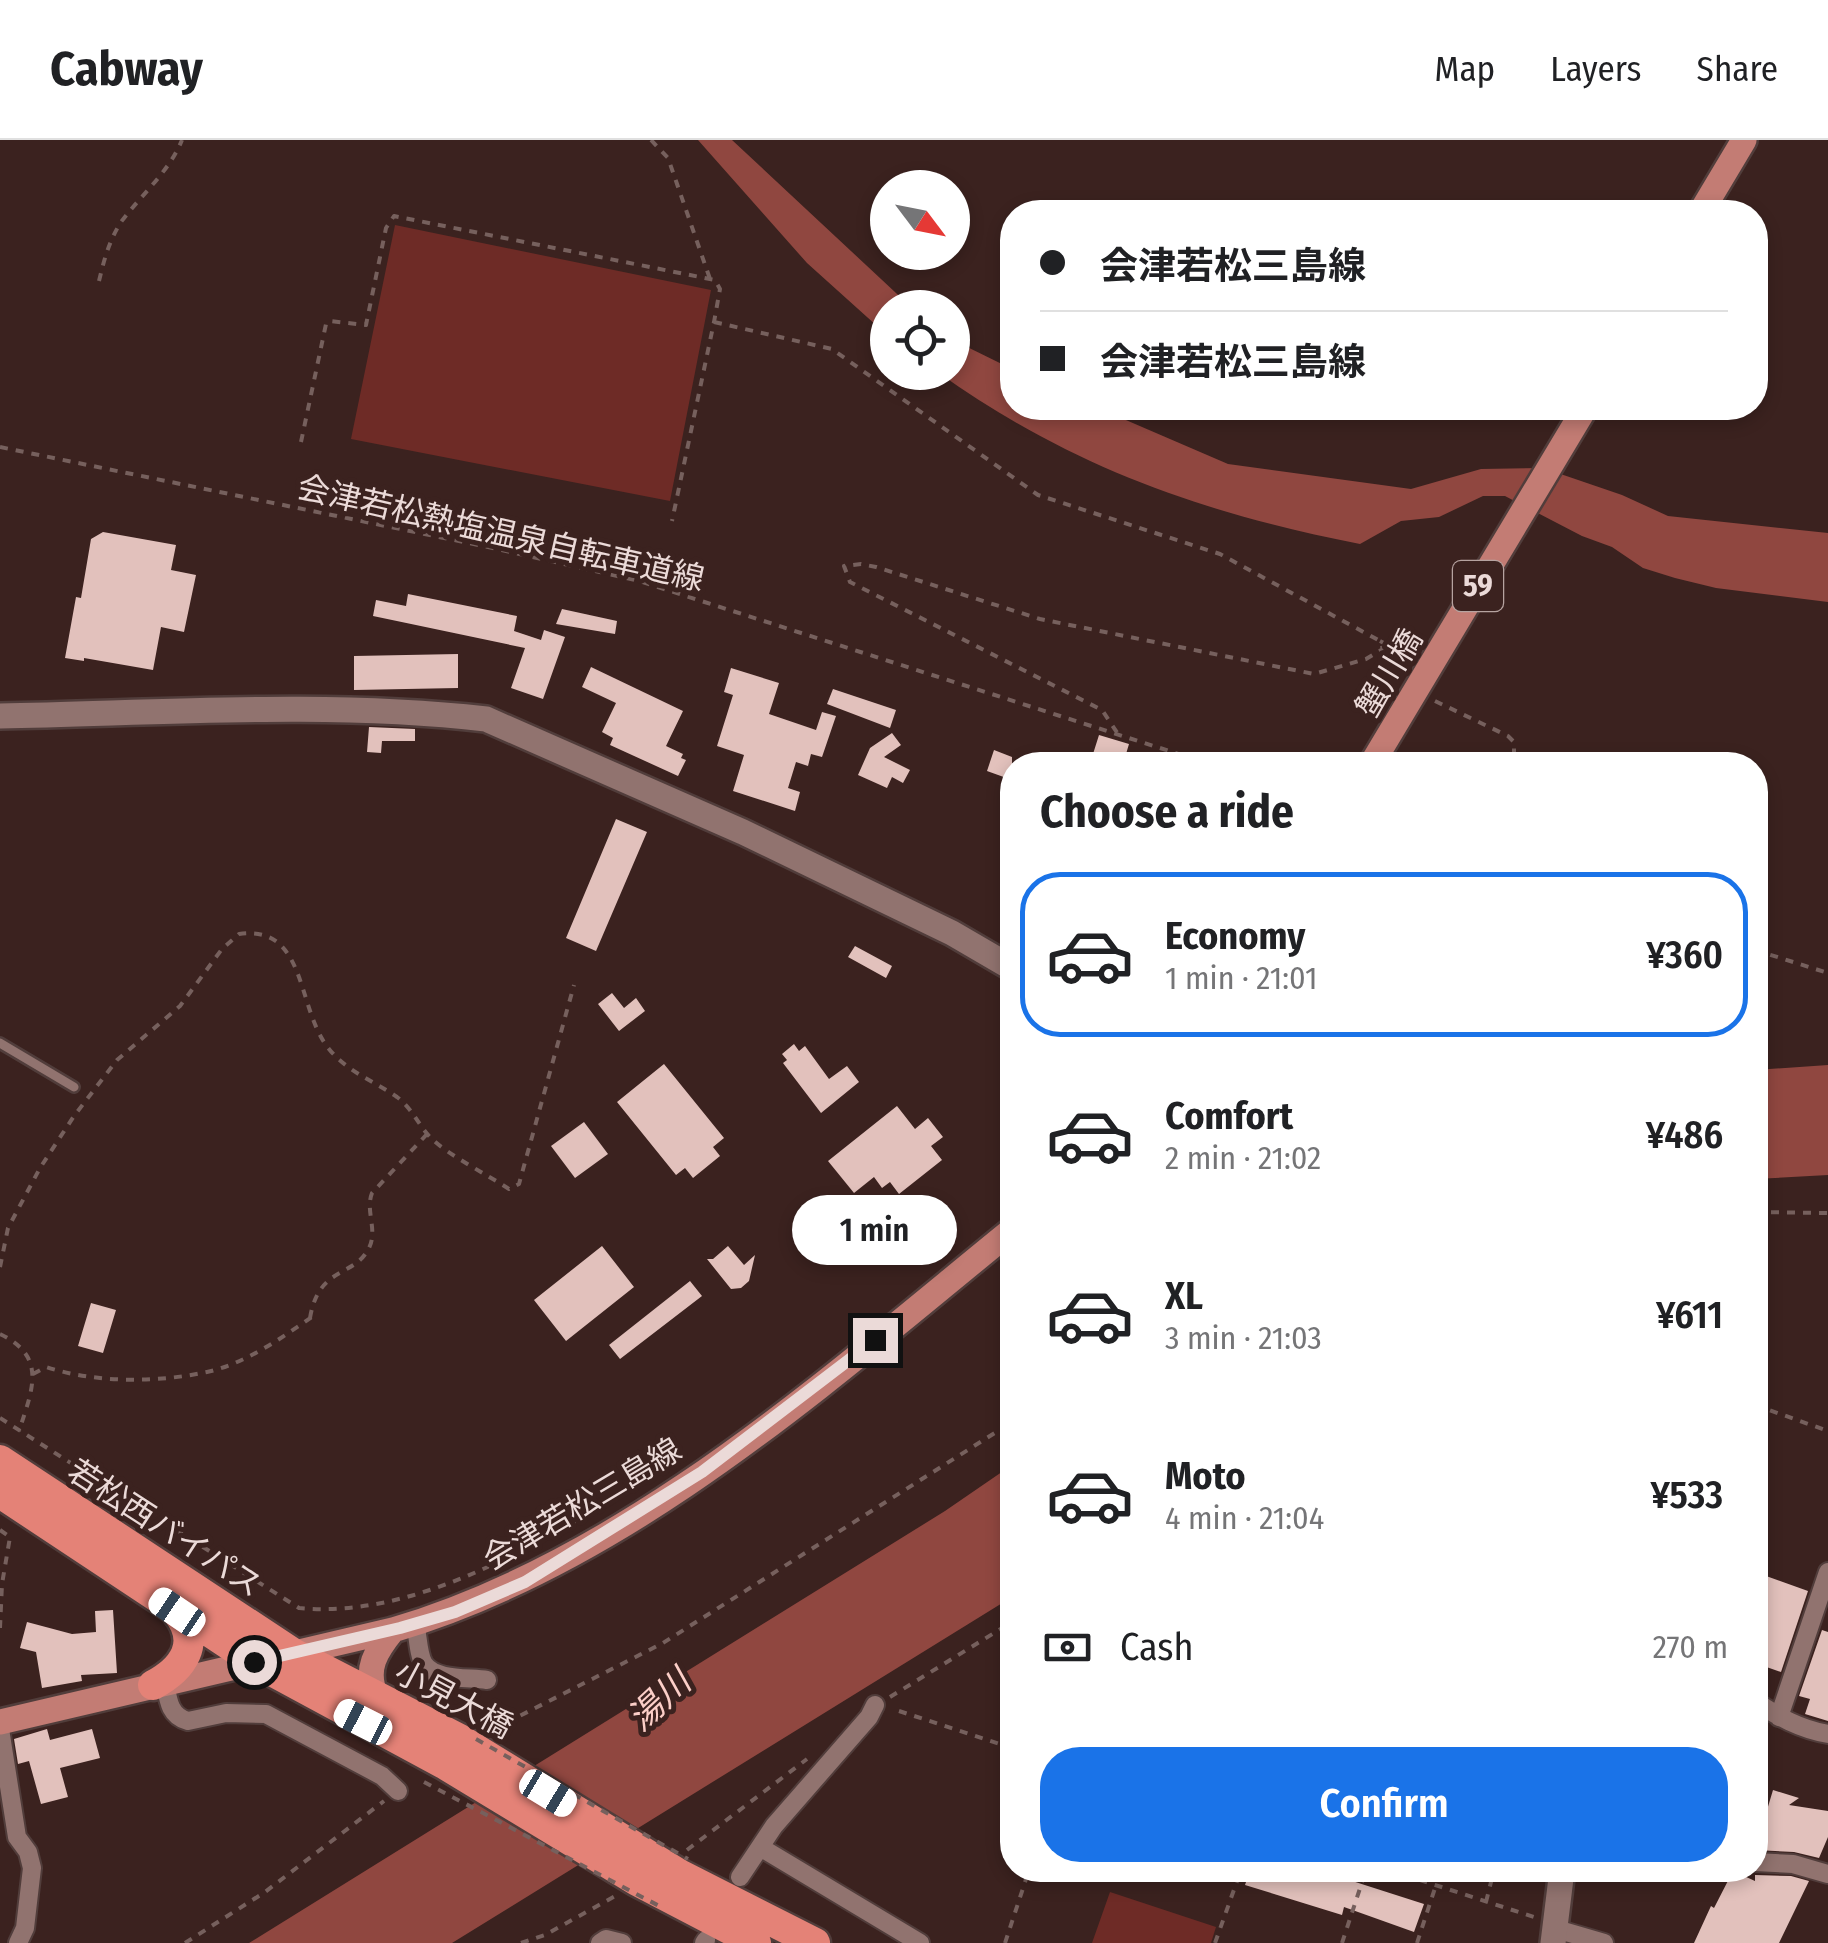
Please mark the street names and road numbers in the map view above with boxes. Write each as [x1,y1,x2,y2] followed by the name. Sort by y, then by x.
[294,468,708,598] street label: 会津若松熱塩温泉自転車道線
[1453,561,1503,611] road number: 59
[1348,622,1430,724] street label: 蟹川橋
[476,1430,688,1578] street label: 会津若松三島線
[61,1451,269,1605] street label: 若松西バイパス
[389,1652,519,1746] street label: 小見大橋

